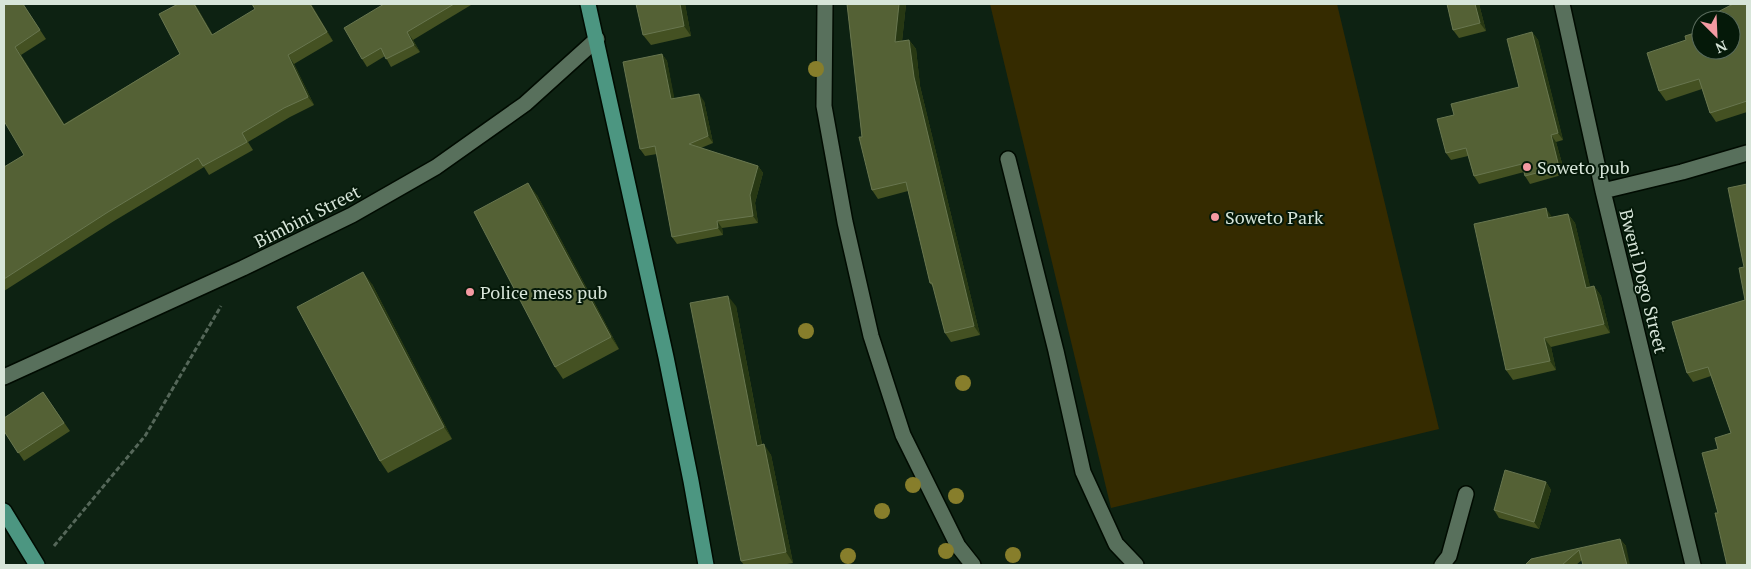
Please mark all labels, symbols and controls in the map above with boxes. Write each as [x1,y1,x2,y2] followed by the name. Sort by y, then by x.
[1691,10,1741,60] north arrow
[1712,36,1730,58] text: N
[1537,155,1630,179] place label: Soweto pub
[1521,161,1533,173] marker: Soweto pub
[250,179,364,253] street label: Bimbini Street
[1225,205,1324,229] place label: Soweto Park
[1614,206,1674,356] street label: Bweni Dogo Street
[1209,211,1221,223] marker: Soweto Park
[480,280,608,304] place label: Police mess pub
[464,286,476,298] marker: Police mess pub

